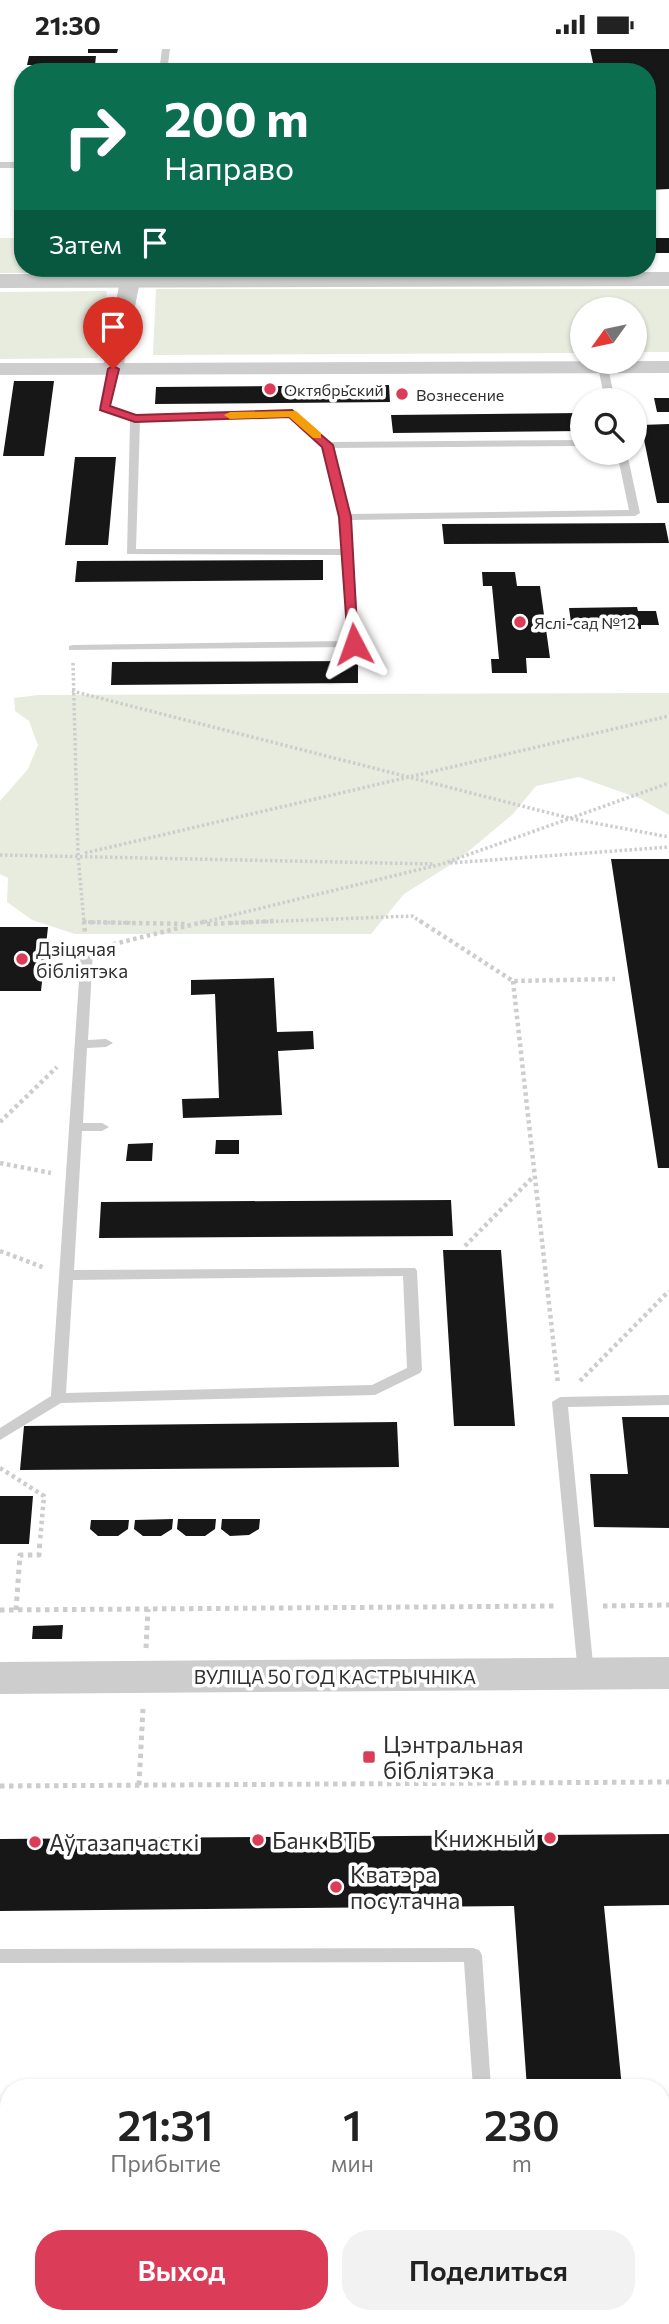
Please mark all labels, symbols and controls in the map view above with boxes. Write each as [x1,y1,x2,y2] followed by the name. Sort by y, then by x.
[35,9,101,40] text: 21:30
[164,87,309,147] text: 200 m
[49,91,140,182] icon: right
[164,147,294,187] text: Направо
[136,224,174,262] icon: arrive
[49,228,122,259] text: Затем
[83,297,143,369] pin
[570,297,648,375] north arrow
[570,297,647,465] map controls
[94,308,132,346] icon: arrive
[284,380,384,399] place label: Октябрьский
[262,381,278,397] marker: Октябрьский
[416,385,504,404] place label: Вознесение
[394,386,410,402] marker: Вознесение
[570,388,647,465] button: search
[317,607,391,681] position arrow
[534,613,636,632] place label: Яслі-сад №12
[512,614,528,630] marker: Яслі-сад №12
[36,937,128,982] place label: Дзіцячая бібліятэка
[14,951,30,967] marker: Дзіцячая бібліятэка
[194,1665,476,1688] street label: ВУЛІЦА 50 ГОД КАСТРЫЧНІКА
[383,1730,524,1784] place label: Цэнтральная бібліятэка
[361,1749,377,1765] marker: Цэнтральная бібліятэка
[433,1824,536,1852] place label: Книжный
[272,1826,372,1854] place label: Банк ВТБ
[49,1828,199,1856] place label: Аўтазапчасткі
[542,1830,558,1846] marker: Книжный
[250,1832,266,1848] marker: Банк ВТБ
[27,1834,43,1850] marker: Аўтазапчасткі
[350,1860,460,1914] place label: Кватэра посутачна
[328,1879,344,1895] marker: Кватэра посутачна
[118,2098,214,2150] text: 21:31
[343,2098,362,2150] text: 1
[484,2098,560,2150] text: 230
[110,2149,221,2177] text: Прибытие
[331,2149,374,2177] text: мин
[512,2149,532,2177] text: m
[35,2230,328,2310] button: Выход
[342,2230,635,2310] button: Поделиться

